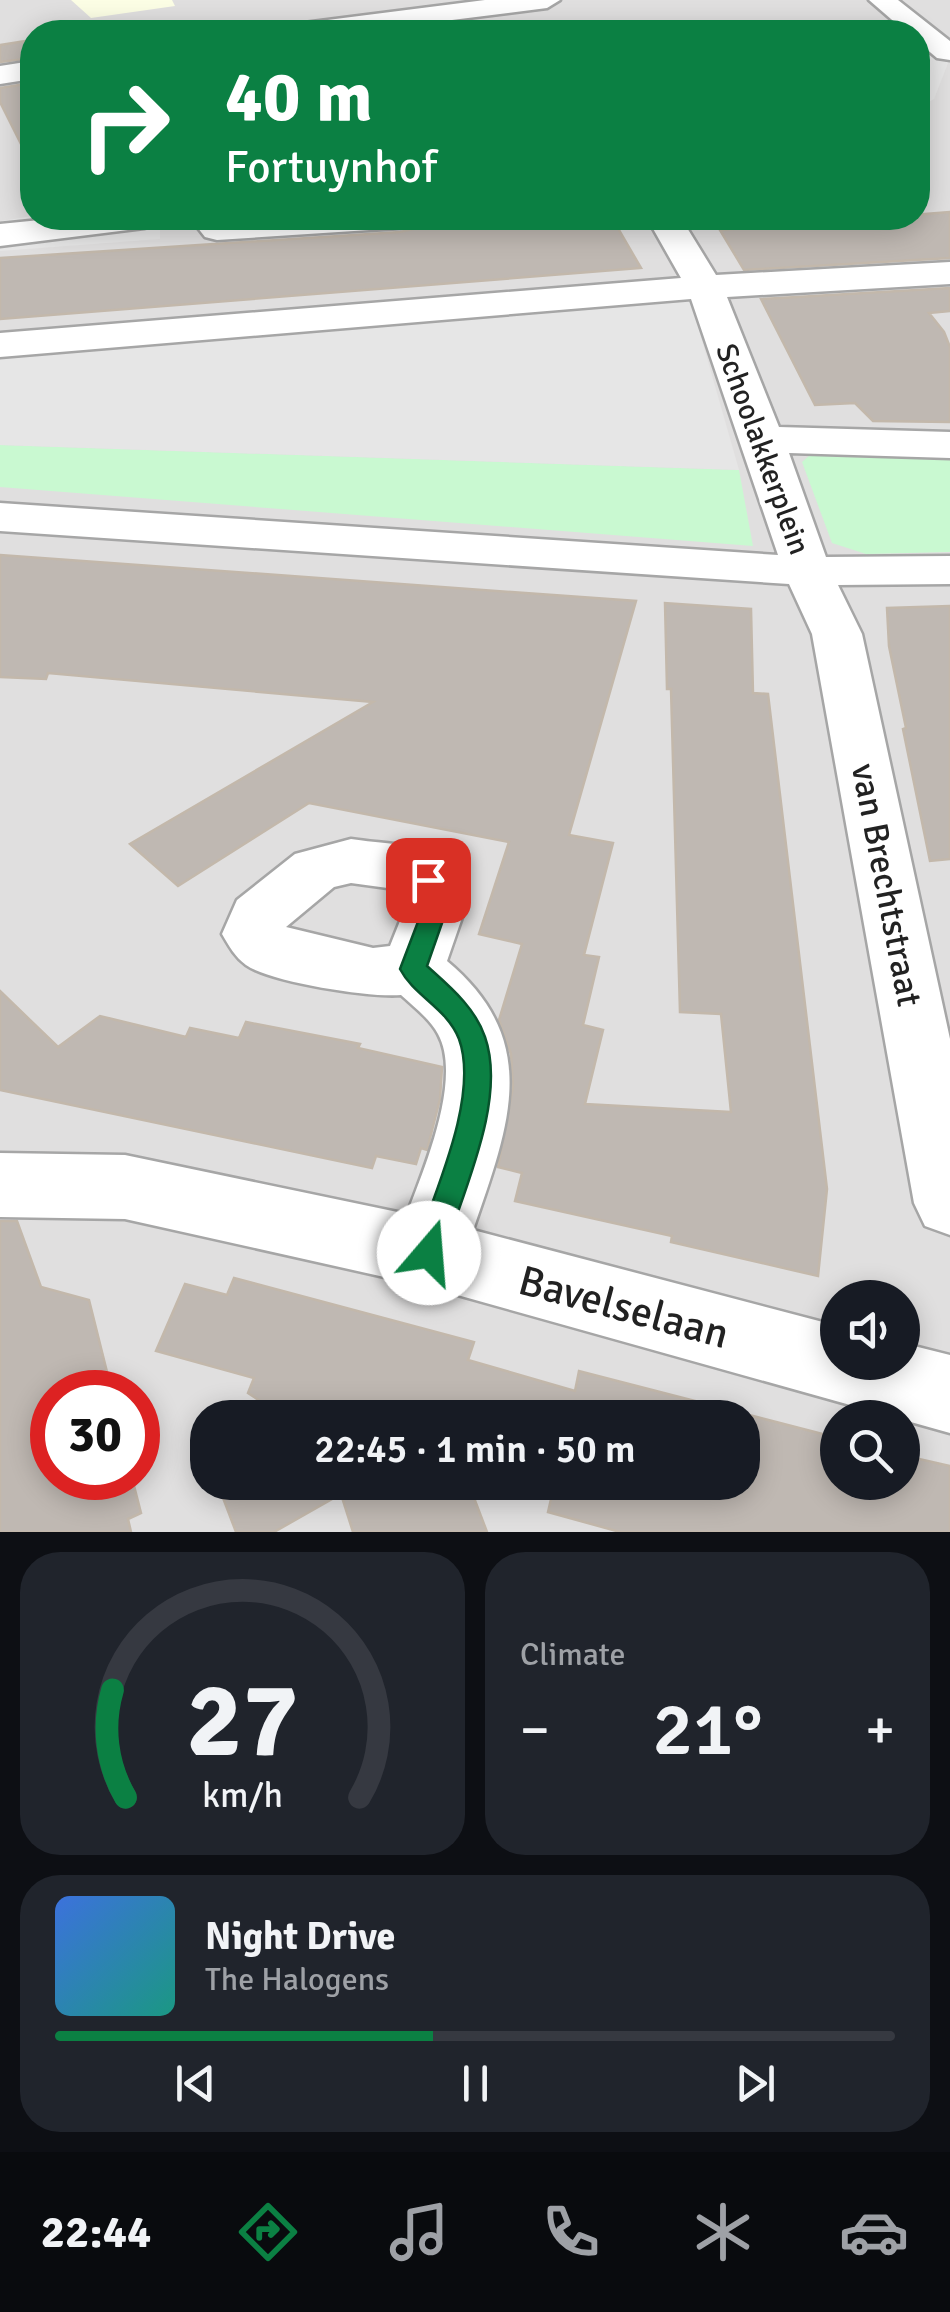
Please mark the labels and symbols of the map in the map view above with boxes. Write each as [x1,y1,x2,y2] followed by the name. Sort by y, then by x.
[707,339,818,560] street label: Schoolakkerplein
[842,760,931,1010] street label: van Brechtstraat
[386,838,471,923] pin
[377,1201,481,1305] position arrow
[513,1255,734,1360] street label: Bavelselaan
[30,1370,160,1500] speed limit sign: 30

